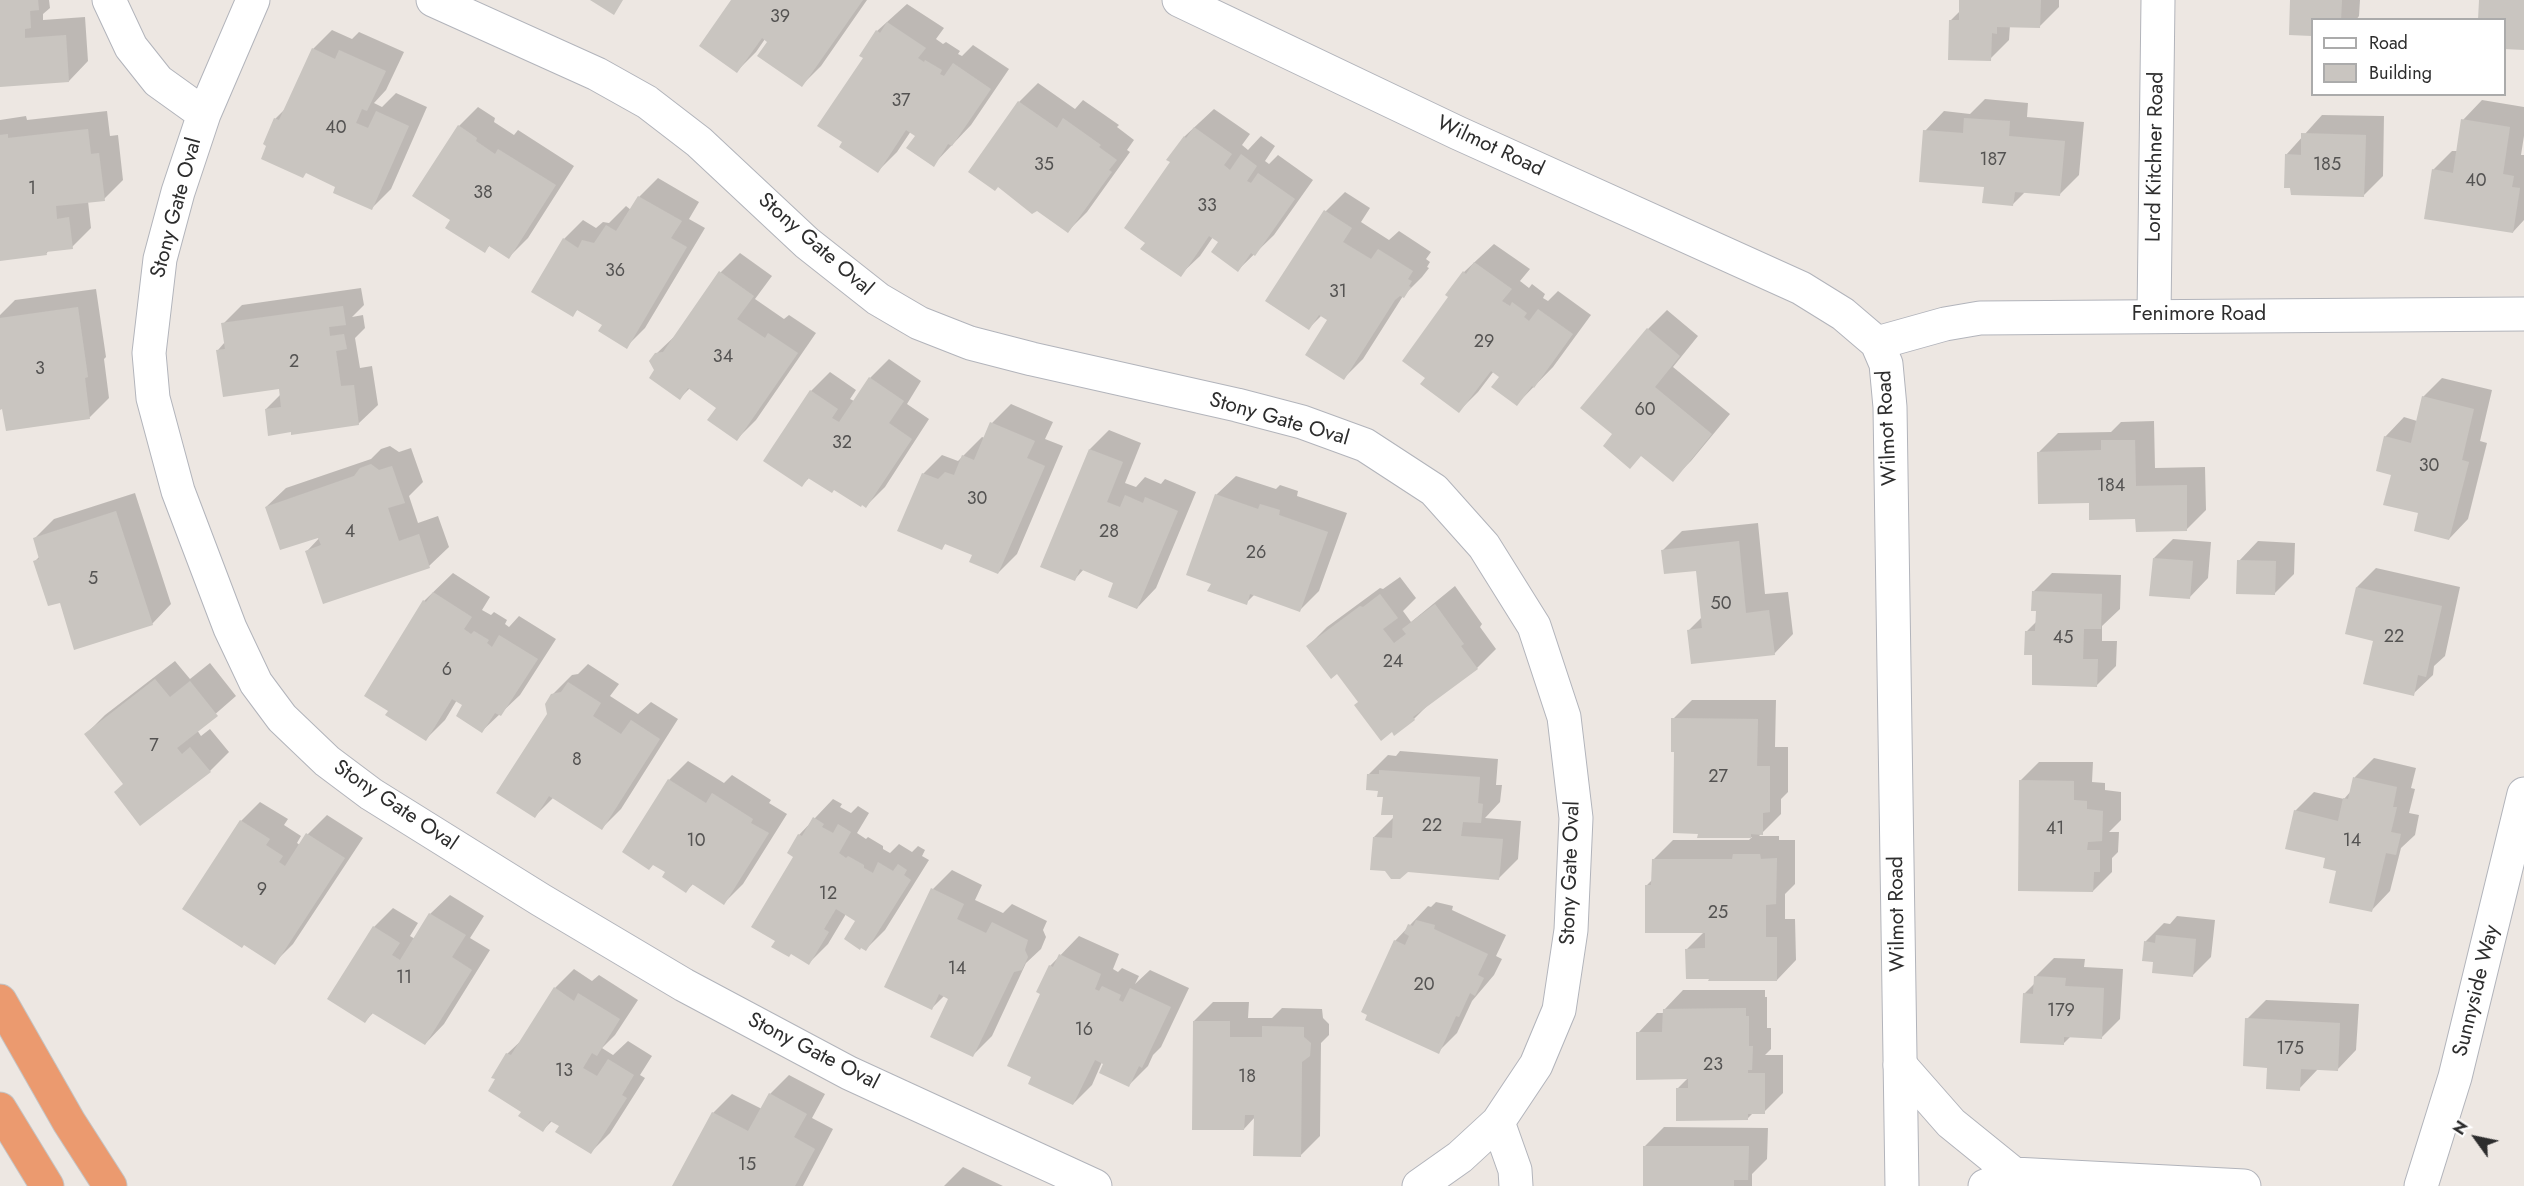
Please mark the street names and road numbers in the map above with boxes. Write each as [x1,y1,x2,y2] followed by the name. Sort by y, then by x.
[2142,72,2170,242] street label: Lord Kitchner Road
[1432,111,1548,183] street label: Wilmot Road
[146,135,208,281] street label: Stony Gate Oval
[752,188,878,302] street label: Stony Gate Oval
[2132,302,2266,328] street label: Fenimore Road
[1872,370,1904,486] street label: Wilmot Road
[1206,388,1352,452] street label: Stony Gate Oval
[328,755,462,857] street label: Stony Gate Oval
[1556,801,1586,945] street label: Stony Gate Oval
[1884,856,1912,972] street label: Wilmot Road
[2448,923,2506,1059] street label: Sunnyside Way
[743,1008,883,1096] street label: Stony Gate Oval

